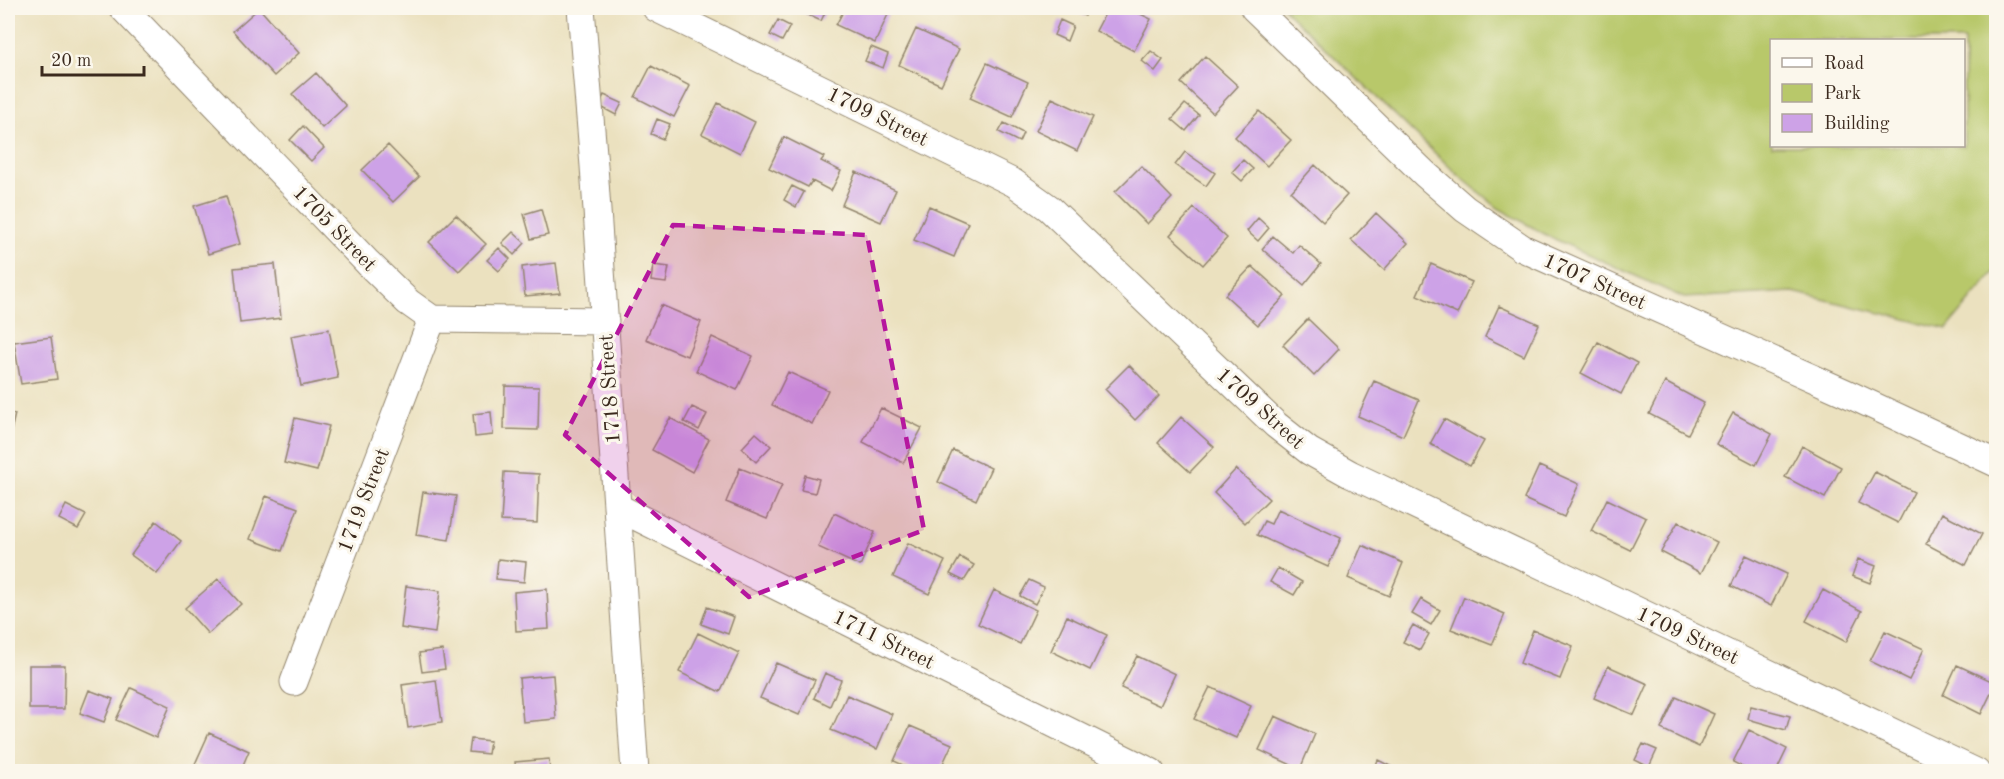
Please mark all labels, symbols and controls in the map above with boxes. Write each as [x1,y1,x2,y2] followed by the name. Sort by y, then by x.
[42,39,144,77] scale bar
[1770,39,1965,147] legend
[51,52,91,70] text: 20 m
[1824,55,1864,73] text: Road
[823,84,931,151] street label: 1709 Street
[1824,85,1861,103] text: Park
[1824,115,1890,133] text: Building
[288,182,380,276] street label: 1705 Street
[1540,250,1649,314] street label: 1707 Street
[596,333,625,445] street label: 1718 Street
[1212,364,1308,454] street label: 1709 Street
[335,445,394,556] street label: 1719 Street
[1633,604,1742,669] street label: 1709 Street
[829,607,937,674] street label: 1711 Street

